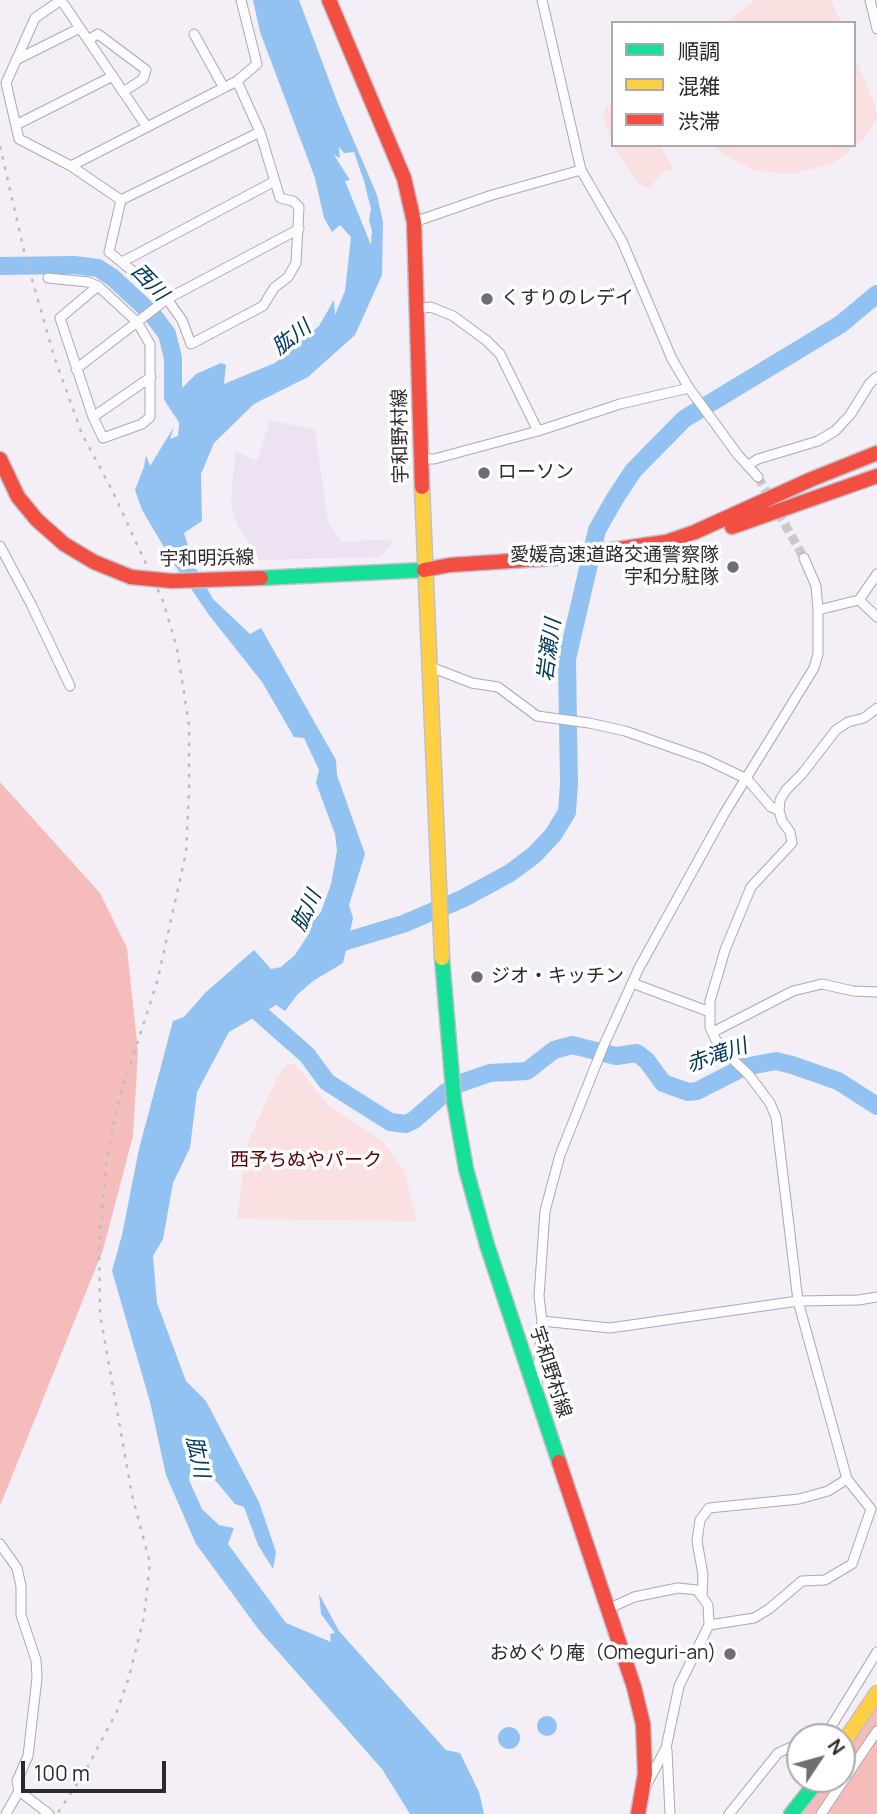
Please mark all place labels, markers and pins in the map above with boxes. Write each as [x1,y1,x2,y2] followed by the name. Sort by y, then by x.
[501,288,634,310] place label: くすりのレデイ
[479,291,495,307] marker: くすりのレデイ
[498,462,574,484] place label: ローソン
[476,465,492,481] marker: ローソン
[510,545,719,589] place label: 愛媛高速道路交通警察隊 宇和分駐隊
[725,559,741,575] marker: 愛媛高速道路交通警察隊 宇和分駐隊
[491,966,624,988] place label: ジオ・キッチン
[469,969,485,985] marker: ジオ・キッチン
[490,1643,716,1665] place label: おめぐり庵（Omeguri-an)
[722,1646,738,1662] marker: おめぐり庵（Omeguri-an)

